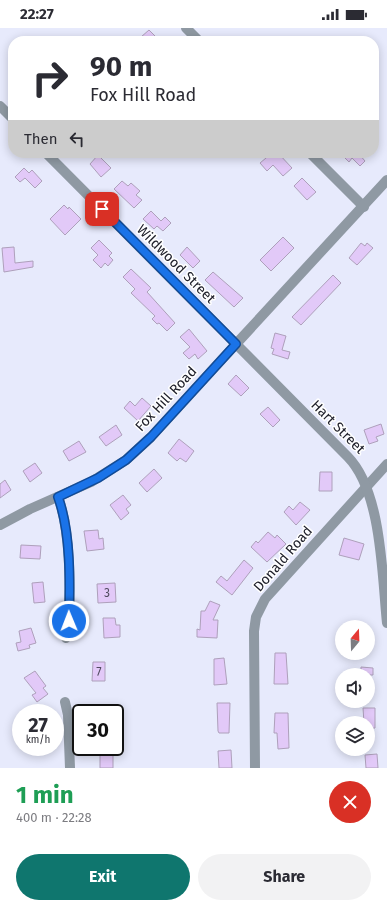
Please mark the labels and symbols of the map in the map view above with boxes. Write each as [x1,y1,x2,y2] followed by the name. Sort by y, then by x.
[85,192,119,226] pin
[133,221,220,308] street label: Wildwood Street
[132,363,200,435] street label: Fox Hill Road
[307,396,369,458] street label: Hart Street
[250,523,316,595] street label: Donald Road
[104,586,110,600] house number: 3
[48,600,90,642] position arrow
[335,620,375,660] north arrow
[96,665,102,679] house number: 7
[72,704,124,756] speed limit sign: 30

